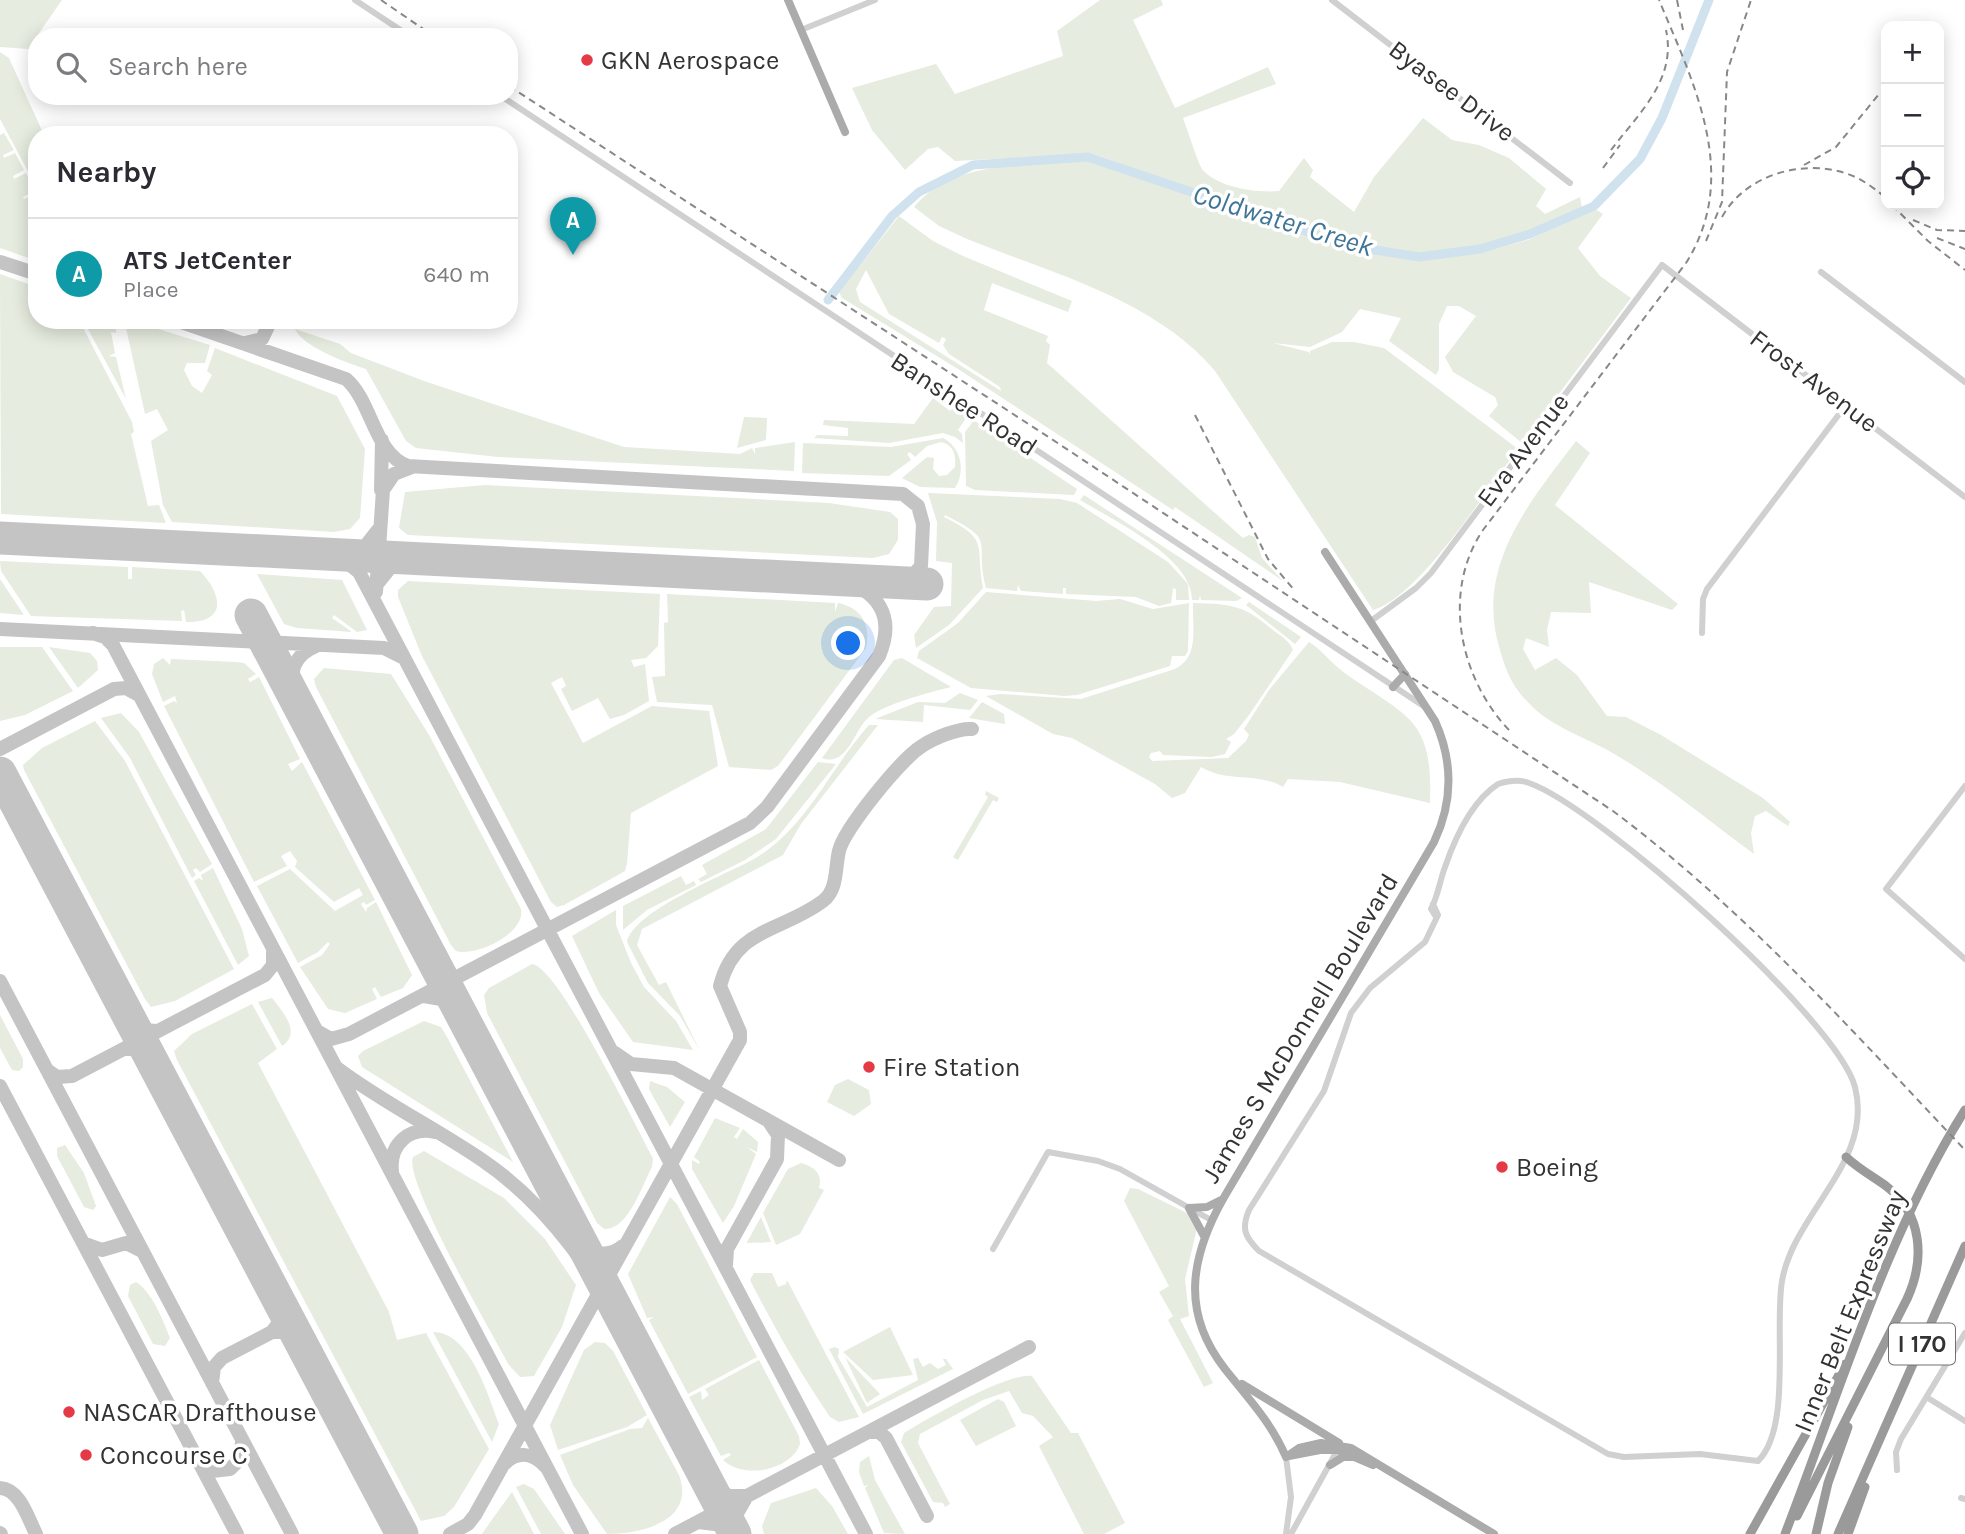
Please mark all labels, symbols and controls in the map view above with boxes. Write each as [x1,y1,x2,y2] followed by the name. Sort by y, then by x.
[1881,21,1944,210] map controls
[1881,21,1944,84] button: +
[28,28,518,105] search box
[1383,34,1521,148] street label: Byasee Drive
[601,45,779,76] place label: GKN Aerospace
[52,48,90,86] icon: search
[108,51,248,82] text: Search here
[579,52,595,68] marker: GKN Aerospace
[1881,84,1944,147] button: −
[1881,147,1944,210] button: locate
[56,154,156,190] text: Nearby
[1189,177,1378,263] water label: Coldwater Creek
[550,197,596,255] pin: A
[123,245,291,276] text: ATS JetCenter
[72,261,86,288] text: A
[423,261,490,288] text: 640 m
[123,276,179,303] text: Place
[1744,323,1884,439] street label: Frost Avenue
[885,345,1043,463] street label: Banshee Road
[1470,387,1576,513] street label: Eva Avenue
[831,626,865,660] your location
[1195,868,1405,1188] street label: James S McDonnell Boulevard
[883,1052,1021,1083] place label: Fire Station
[861,1059,877,1075] marker: Fire Station
[1516,1152,1598,1183] place label: Boeing
[1494,1159,1510,1175] marker: Boeing
[1787,1185,1913,1437] street label: Inner Belt Expressway
[1889,1324,1955,1364] road number: I 170
[83,1397,317,1428] place label: NASCAR Drafthouse
[61,1404,77,1420] marker: NASCAR Drafthouse
[100,1440,248,1471] place label: Concourse C
[78,1447,94,1463] marker: Concourse C

